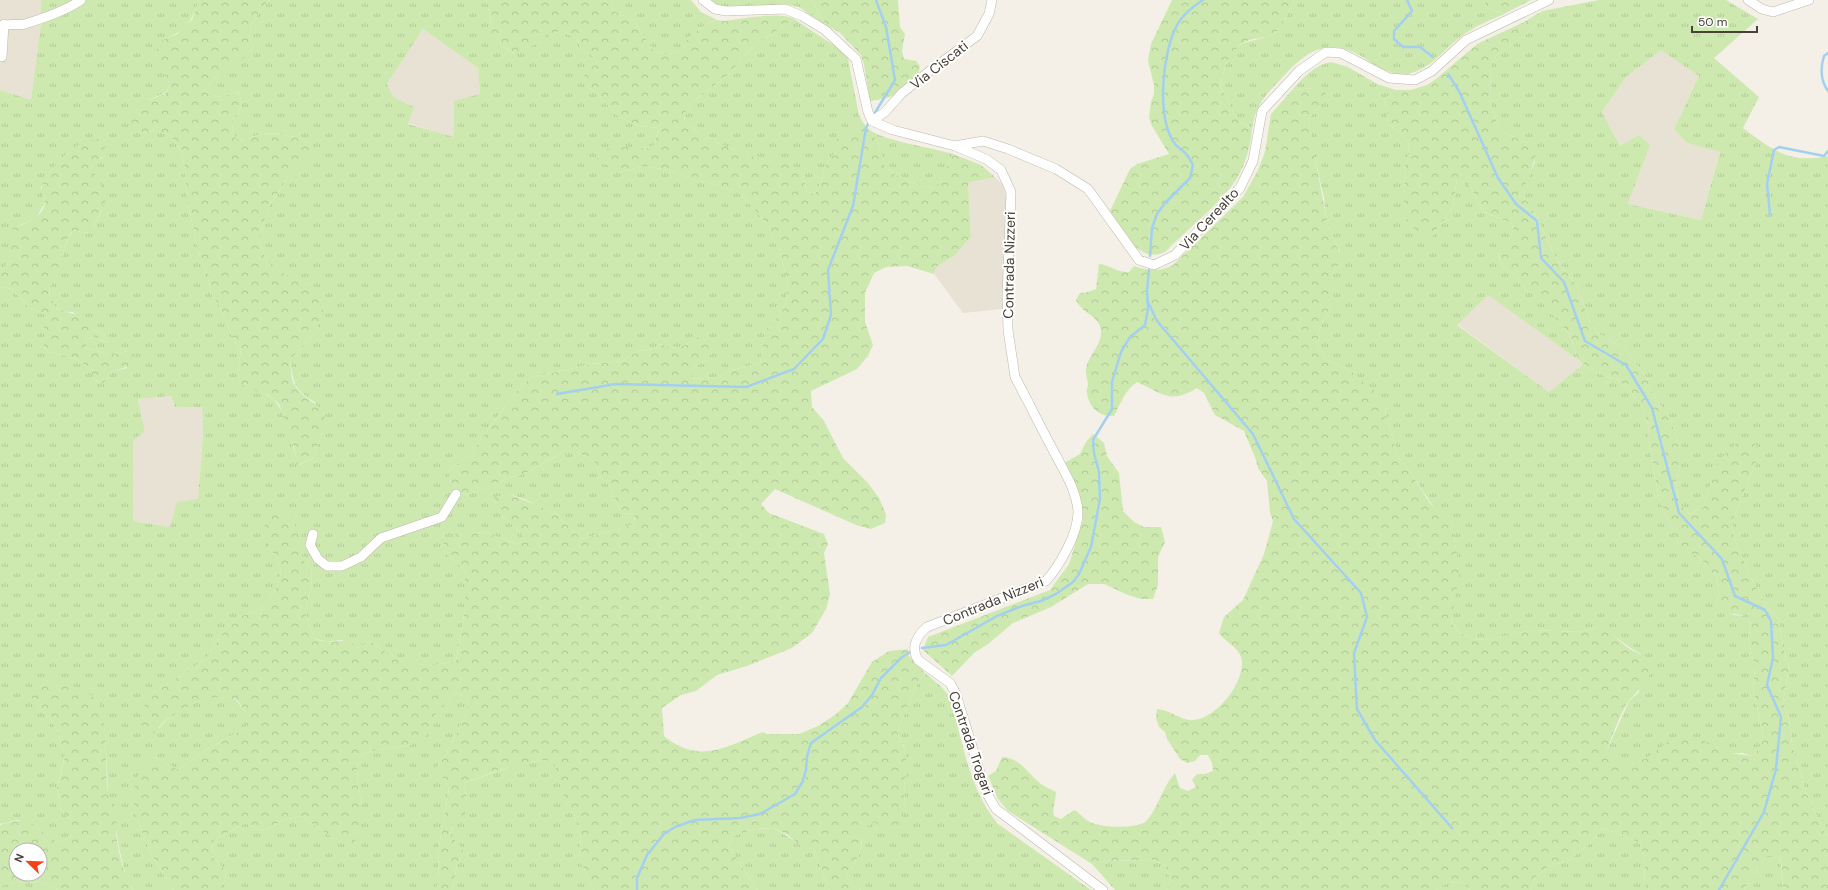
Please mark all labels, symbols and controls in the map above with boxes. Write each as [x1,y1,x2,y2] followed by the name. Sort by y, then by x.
[1692,8,1757,34] scale bar
[1698,14,1727,30] text: 50 m
[906,37,972,93] street label: Via Ciscati
[1175,184,1243,254] street label: Via Cerealto
[999,211,1019,319] street label: Contrada Nizzeri
[940,573,1046,629] street label: Contrada Nizzeri
[945,689,997,797] street label: Contrada Trogari
[8,842,48,882] north arrow
[11,852,27,865] text: N

